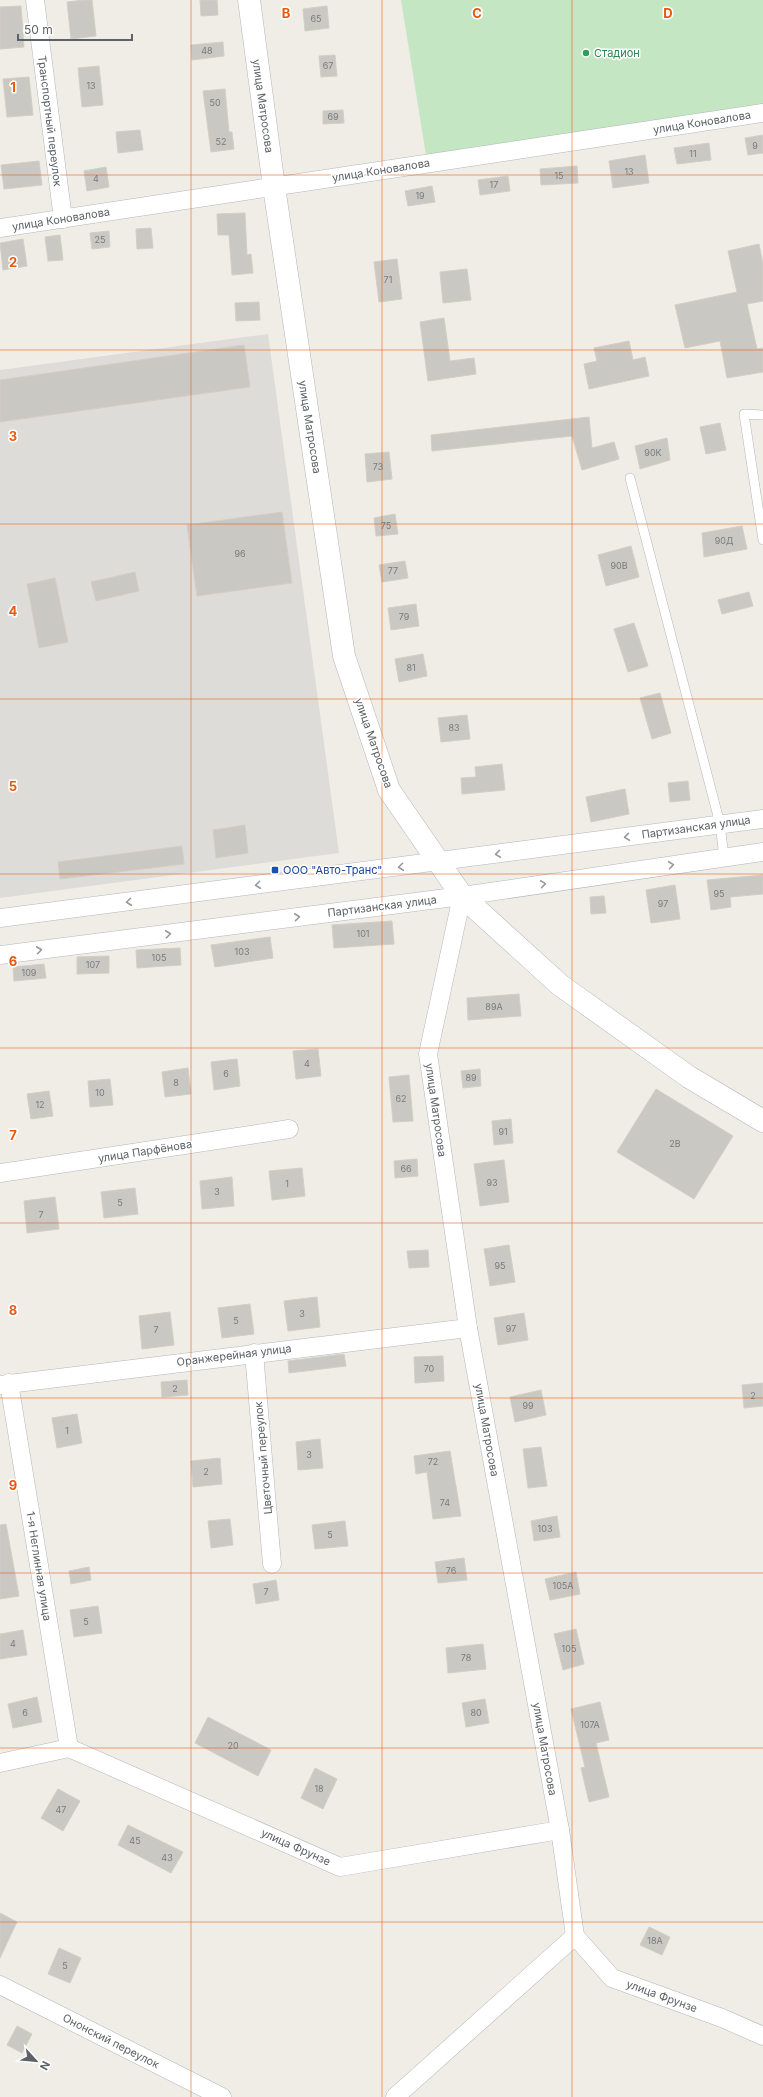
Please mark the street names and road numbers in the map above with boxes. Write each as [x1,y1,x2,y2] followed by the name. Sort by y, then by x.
[35,55,65,187] street label: Транспортный переулок
[250,58,276,154] street label: улица Матросова
[652,107,752,137] street label: улица Коновалова
[331,155,431,185] street label: улица Коновалова
[11,204,111,234] street label: улица Коновалова
[296,379,324,475] street label: улица Матросова
[352,696,396,790] street label: улица Матросова
[641,812,751,842] street label: Партизанская улица
[327,892,437,920] street label: Партизанская улица
[423,1062,449,1158] street label: улица Матросова
[97,1137,193,1165] street label: улица Парфёнова
[176,1341,292,1369] street label: Оранжерейная улица
[472,1382,502,1478] street label: улица Матросова
[251,1401,275,1515] street label: Цветочный переулок
[23,1510,55,1622] street label: 1-я Неглинная улица
[530,1701,560,1797] street label: улица Матросова
[259,1825,333,1869] street label: улица Фрунзе
[625,1977,699,2015] street label: улица Фрунзе
[60,2011,162,2071] street label: Ононский переулок

